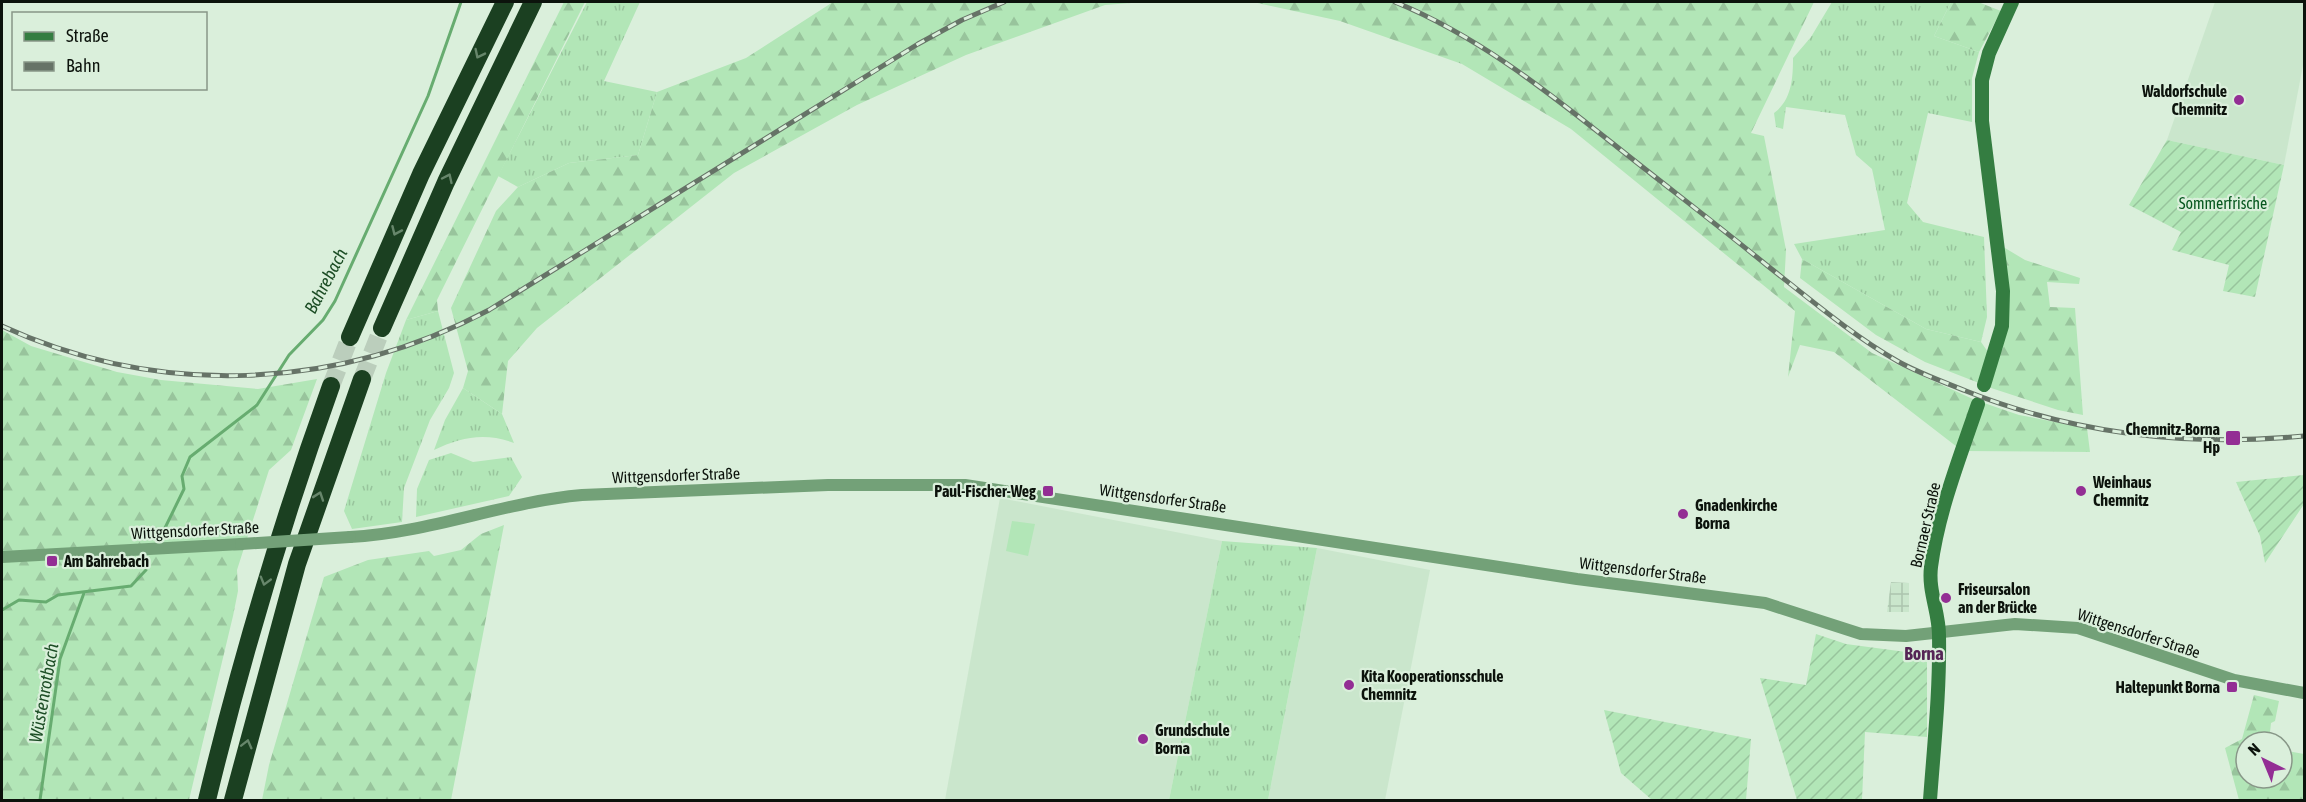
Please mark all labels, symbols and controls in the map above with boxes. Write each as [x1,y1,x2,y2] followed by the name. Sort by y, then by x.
[12,12,207,90] legend
[66,25,109,46] text: Straße
[475,48,487,59] one-way arrow
[66,55,100,76] text: Bahn
[2141,82,2227,118] place label: Waldorfschule Chemnitz
[2232,93,2246,107] marker: Waldorfschule Chemnitz
[440,174,452,185] one-way arrow
[2179,194,2267,212] park label: Sommerfrische
[392,224,404,235] one-way arrow
[300,244,352,317] water label: Bahrebach
[2125,420,2220,456] place label: Chemnitz-Borna Hp
[2224,429,2242,447] marker: Chemnitz-Borna Hp
[612,464,740,487] street label: Wittgensdorfer Straße
[2092,473,2152,509] place label: Weinhaus Chemnitz
[1098,480,1228,517] street label: Wittgensdorfer Straße
[1906,481,1944,569] street label: Bornaer Straße
[934,482,1036,500] place label: Paul-Fischer-Weg
[1041,484,1055,498] marker: Paul-Fischer-Weg
[2074,484,2088,498] marker: Weinhaus Chemnitz
[312,491,325,502] one-way arrow
[1695,496,1778,532] place label: Gnadenkirche Borna
[1676,507,1690,521] marker: Gnadenkirche Borna
[131,518,259,543] street label: Wittgensdorfer Straße
[63,552,149,570] place label: Am Bahrebach
[1578,553,1708,588] street label: Wittgensdorfer Straße
[45,554,59,568] marker: Am Bahrebach
[260,575,273,585] one-way arrow
[1958,580,2037,616] place label: Friseursalon an der Brücke
[1939,591,1953,605] marker: Friseursalon an der Brücke
[2075,605,2203,662] street label: Wittgensdorfer Straße
[24,641,63,744] water label: Wüstenrotbach
[1904,643,1944,664] district label: Borna
[1361,667,1504,703] place label: Kita Kooperationsschule Chemnitz
[1342,678,1356,692] marker: Kita Kooperationsschule Chemnitz
[2115,678,2220,696] place label: Haltepunkt Borna
[2225,680,2239,694] marker: Haltepunkt Borna
[1155,721,1230,757] place label: Grundschule Borna
[2234,730,2294,790] north arrow
[1136,732,1150,746] marker: Grundschule Borna
[239,739,252,749] one-way arrow
[2244,739,2263,759] text: N

